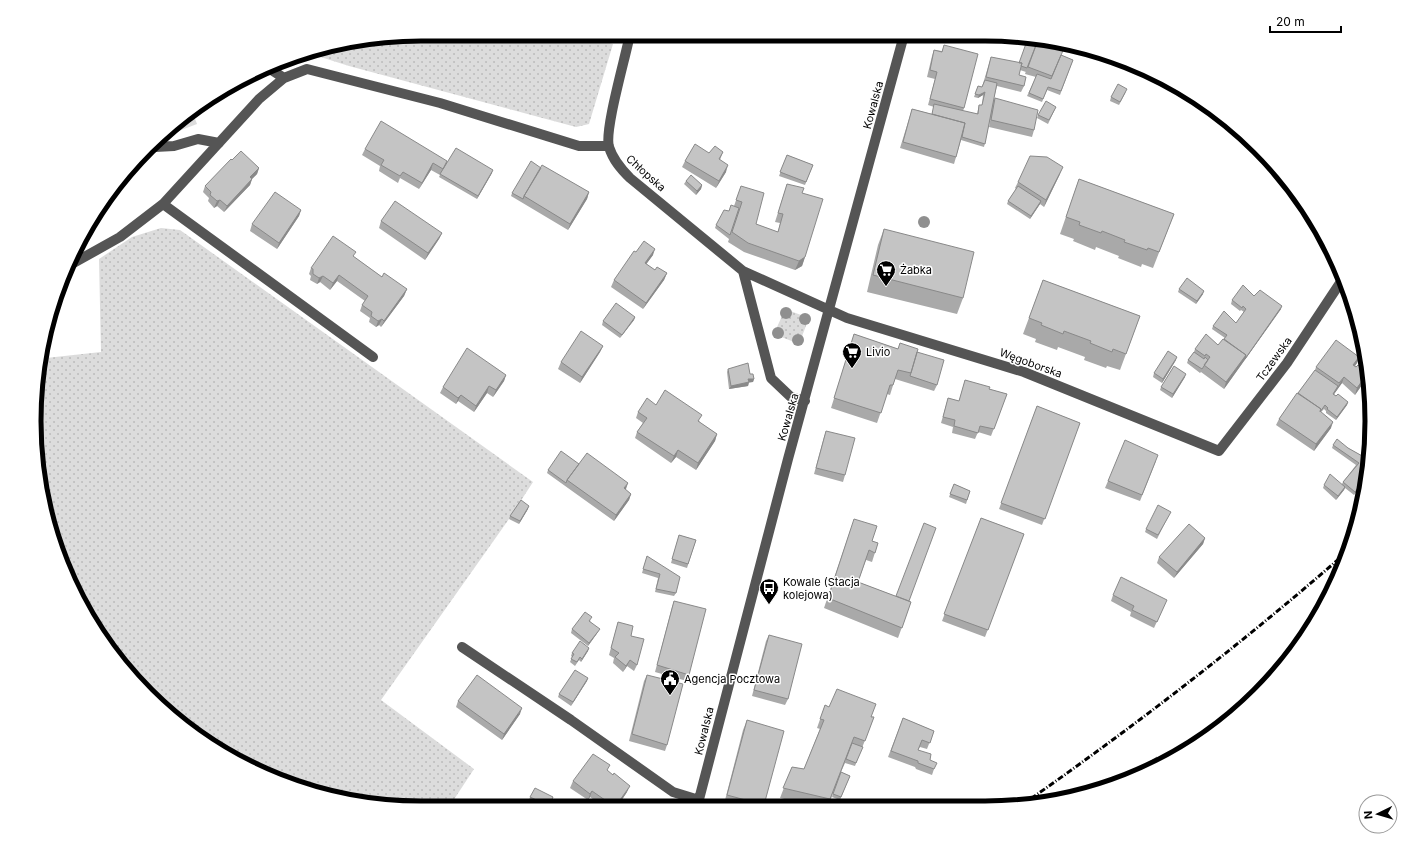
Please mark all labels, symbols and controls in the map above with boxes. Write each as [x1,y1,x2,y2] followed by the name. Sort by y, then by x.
[1270,8,1341,34] scale bar
[1276,14,1305,29] text: 20 m
[860,79,886,131] street label: Kowalska
[623,152,669,194] street label: Chłopska
[875,259,897,287] supermarket icon: Żabka
[900,263,932,277] place label: Żabka
[1253,334,1295,384] street label: Tczewska
[841,341,863,369] supermarket icon: Livio
[866,345,891,359] place label: Livio
[998,345,1064,381] street label: Węgoborska
[774,391,802,443] street label: Kowalska
[783,575,860,602] place label: Kowale (Stacja kolejowa)
[758,577,780,605] bus stop icon: Kowale (Stacja kolejowa)
[659,668,681,696] public building icon: Agencja Pocztowa
[684,672,780,686] place label: Agencja Pocztowa
[691,705,717,757] street label: Kowalska
[1358,794,1398,834] north arrow
[1361,810,1375,820] text: N

